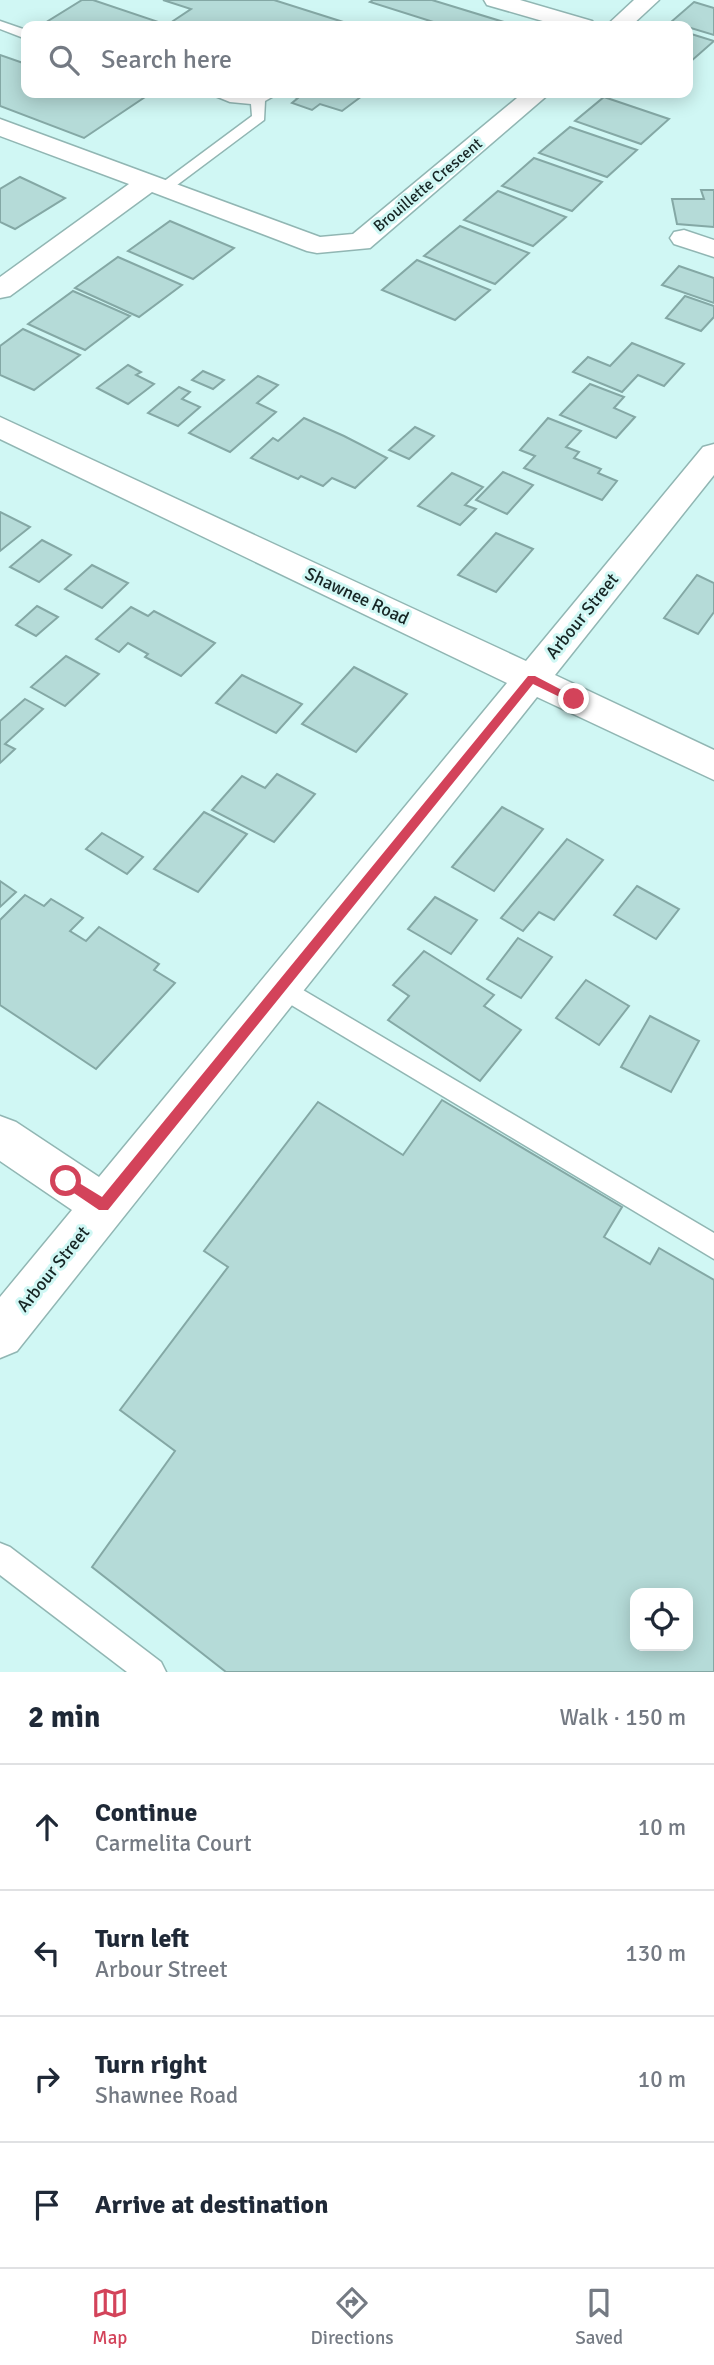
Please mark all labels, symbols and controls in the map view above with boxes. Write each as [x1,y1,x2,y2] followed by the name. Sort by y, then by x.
[21,21,693,98] search box
[45,41,83,79] icon: search
[101,44,232,76] text: Search here
[369,133,487,236] street label: Brouillette Crescent
[302,562,412,630] street label: Shawnee Road
[541,569,623,663] street label: Arbour Street
[558,683,589,714] route end
[50,1165,81,1196] route start
[12,1222,94,1316] street label: Arbour Street
[630,1588,693,1651] map controls
[630,1588,693,1651] button: locate
[28,1699,100,1736] text: 2 min
[560,1703,686,1732] text: Walk · 150 m
[95,1797,197,1829] text: Continue
[28,1808,66,1846] icon: ahead
[638,1813,686,1842] text: 10 m
[95,1829,251,1858] text: Carmelita Court
[95,1923,189,1955] text: Turn left
[28,1934,66,1972] icon: left
[625,1939,686,1968] text: 130 m
[95,1955,228,1984] text: Arbour Street
[95,2049,207,2081] text: Turn right
[28,2060,66,2098] icon: right
[638,2065,686,2094] text: 10 m
[95,2081,238,2110] text: Shawnee Road
[28,2186,66,2224] icon: arrive
[95,2189,328,2221] text: Arrive at destination
[91,2284,129,2350] tab: Map
[311,2284,394,2350] tab: Directions
[575,2284,623,2350] tab: Saved

